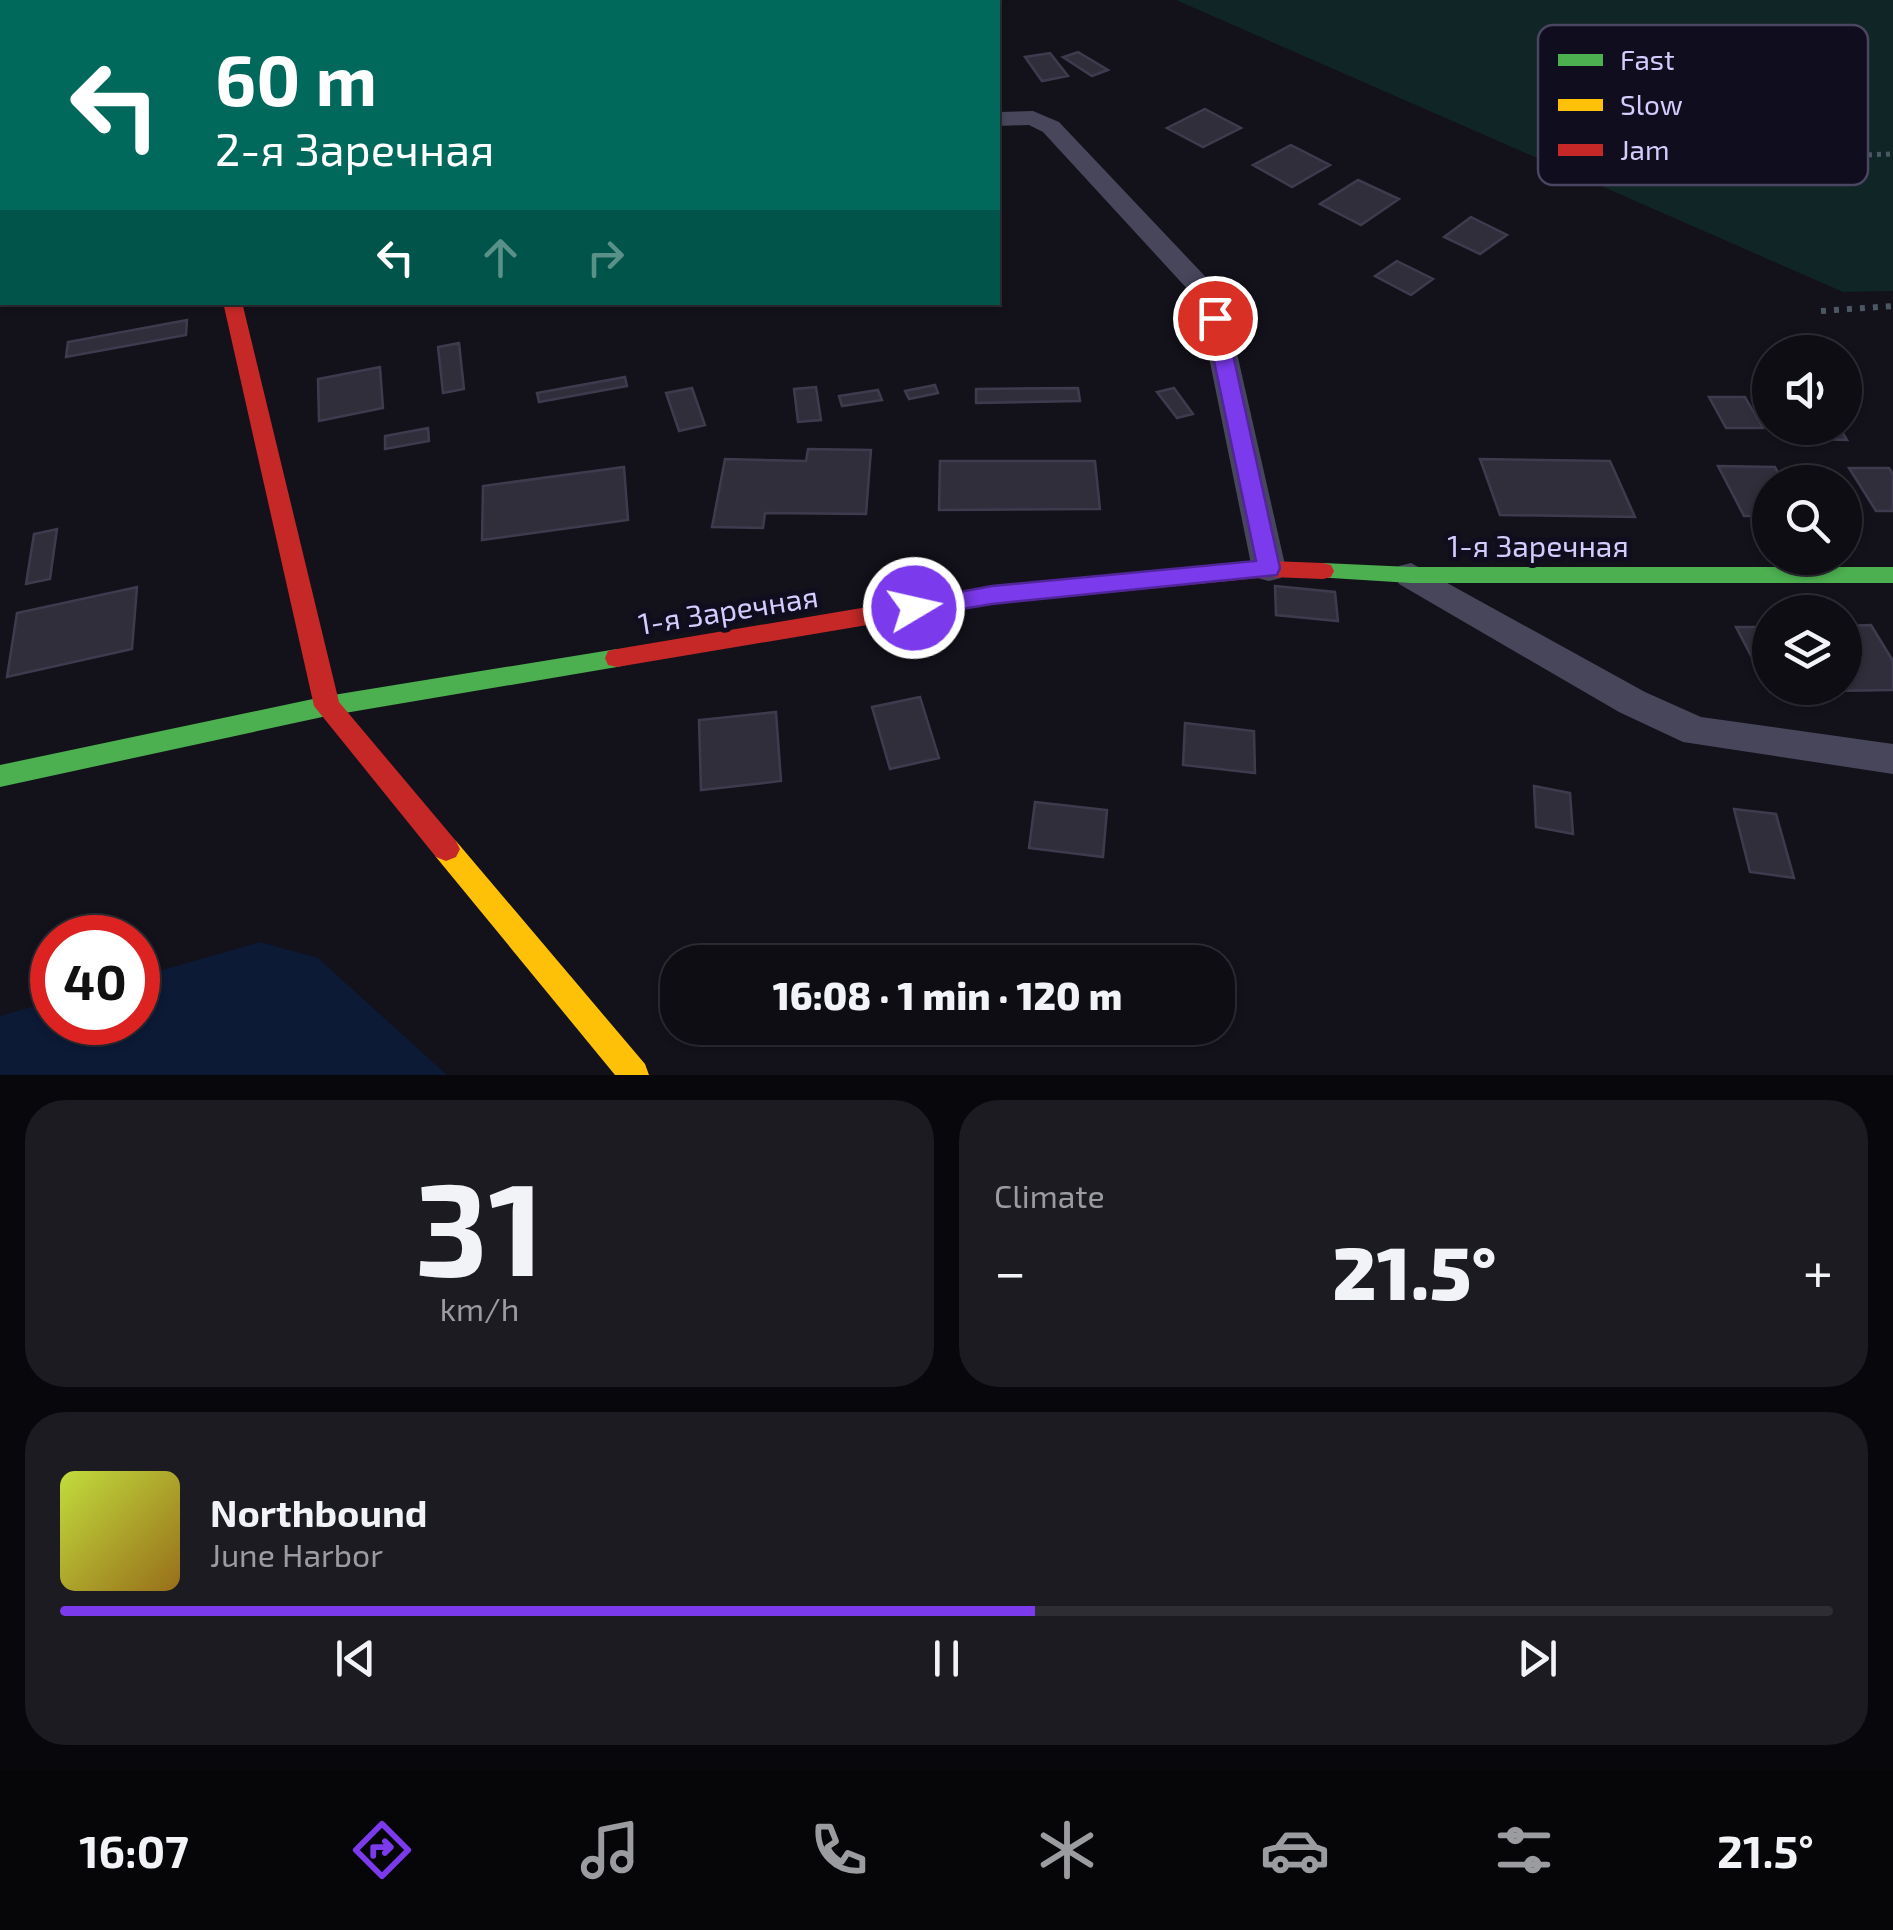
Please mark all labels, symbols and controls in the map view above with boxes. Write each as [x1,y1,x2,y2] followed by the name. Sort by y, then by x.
[1538,25,1868,185] legend
[215,36,377,120] text: 60 m
[50,40,180,170] icon: left
[1620,42,1675,76] text: Fast
[1620,87,1683,121] text: Slow
[215,121,495,175] text: 2-я Заречная
[1620,132,1669,166] text: Jam
[368,230,423,285] icon: left
[473,230,528,285] icon: ahead
[578,230,633,285] icon: right
[1173,276,1258,361] pin
[1188,291,1243,346] icon: arrive
[1752,335,1862,705] map controls
[1752,335,1862,445] button: sound
[1752,465,1862,575] button: search
[1447,527,1629,563] street label: 1-я Заречная
[862,556,966,660] position arrow
[636,577,820,641] street label: 1-я Заречная
[1752,595,1862,705] button: layers
[30,915,160,1045] speed limit sign: 40
[773,972,1122,1018] text: 16:08 · 1 min · 120 m
[415,1146,544,1302] text: 31
[994,1176,1105,1214] text: Climate
[1332,1225,1497,1315] text: 21.5°
[994,1237,1026,1303] text: −
[1803,1237,1833,1303] text: +
[440,1289,519,1327] text: km/h
[210,1489,428,1535] text: Northbound
[210,1535,383,1573] text: June Harbor
[328,1631,383,1686] icon: previous
[919,1631,974,1686] icon: pause
[1510,1631,1565,1686] icon: next
[347,1815,417,1885] icon: directions
[575,1815,645,1885] icon: music
[804,1815,874,1885] icon: phone
[1032,1815,1102,1885] icon: climate
[1260,1815,1330,1885] icon: car
[1489,1815,1559,1885] icon: filters
[79,1823,189,1877] text: 16:07
[1717,1823,1814,1877] text: 21.5°

